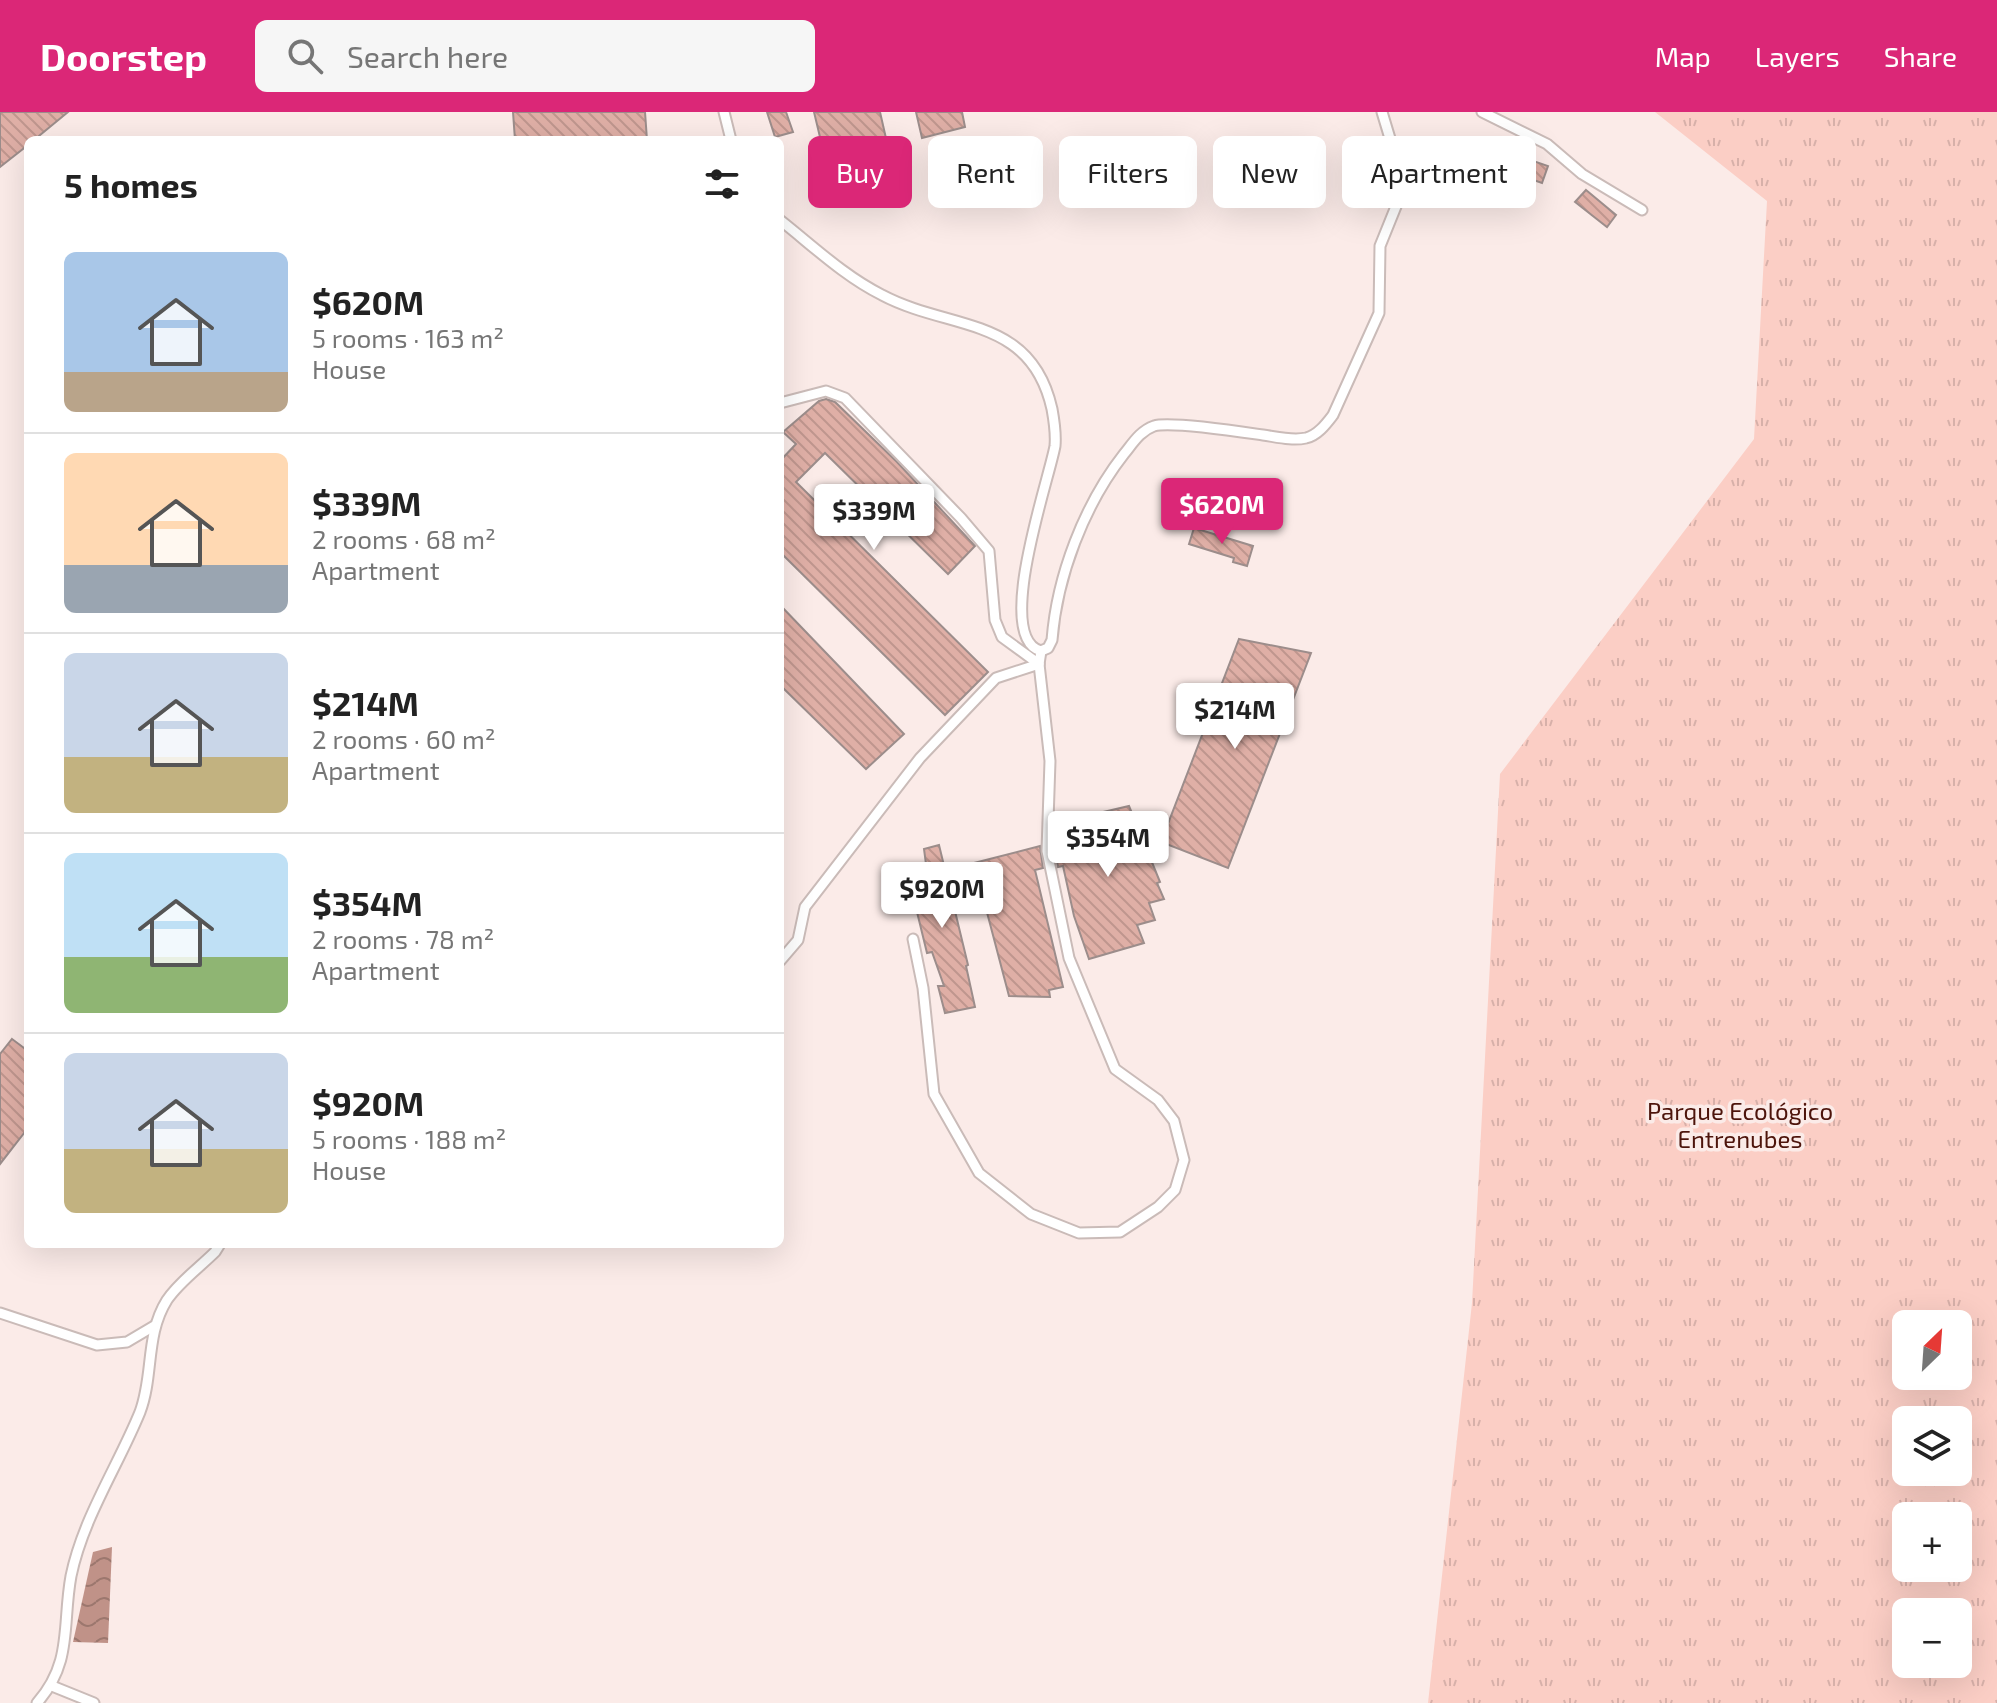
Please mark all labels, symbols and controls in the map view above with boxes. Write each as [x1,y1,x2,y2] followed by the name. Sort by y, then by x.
[255,20,815,92] search box
[40,33,207,79] text: Doorstep
[283,34,327,78] icon: search
[347,38,508,74] text: Search here
[1655,39,1711,73] text: Map
[1755,39,1840,73] text: Layers
[1884,39,1957,73] text: Share
[808,136,912,208] chip: Buy
[928,136,1043,208] chip: Rent
[1059,136,1197,208] chip: Filters
[1213,136,1326,208] chip: New
[1342,136,1536,208] chip: Apartment
[700,162,744,206] icon: filters
[64,164,198,205] text: 5 homes
[312,281,424,322] text: $620M
[128,284,224,380] icon: home
[312,322,504,353] text: 5 rooms · 163 m²
[312,353,386,384] text: House
[1166,478,1278,546] pin: $620M
[312,482,421,523] text: $339M
[818,484,930,552] pin: $339M
[128,485,224,581] icon: home
[1179,488,1265,519] text: $620M
[832,494,916,525] text: $339M
[312,523,496,554] text: 2 rooms · 68 m²
[312,554,440,585] text: Apartment
[312,682,419,723] text: $214M
[1179,683,1291,751] pin: $214M
[128,685,224,781] icon: home
[1194,693,1276,724] text: $214M
[312,723,496,754] text: 2 rooms · 60 m²
[312,754,440,785] text: Apartment
[1052,811,1164,879] pin: $354M
[1066,821,1150,852] text: $354M
[886,862,998,930] pin: $920M
[899,872,985,903] text: $920M
[312,882,423,923] text: $354M
[128,885,224,981] icon: home
[312,923,494,954] text: 2 rooms · 78 m²
[312,954,440,985] text: Apartment
[312,1082,424,1123] text: $920M
[128,1085,224,1181] icon: home
[1647,1096,1833,1153] park label: Parque Ecológico Entrenubes
[312,1123,506,1154] text: 5 rooms · 188 m²
[312,1154,386,1185] text: House
[1892,1310,1972,1390] north arrow
[1892,1310,1972,1678] map controls
[1892,1406,1972,1486] button: layers
[1892,1502,1972,1582] button: +
[1892,1598,1972,1678] button: −

